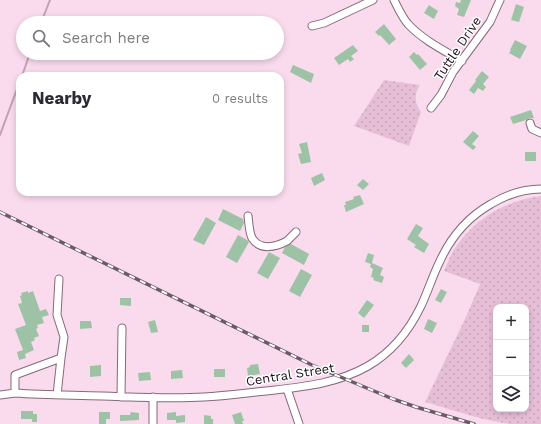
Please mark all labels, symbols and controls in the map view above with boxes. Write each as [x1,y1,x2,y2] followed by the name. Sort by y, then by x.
[431,14,484,83] street label: Tuttle Drive
[16,16,284,60] search box
[30,27,52,49] icon: search
[62,29,150,47] text: Search here
[32,88,91,108] text: Nearby
[212,91,268,106] text: 0 results
[493,304,529,412] map controls
[493,304,529,340] button: +
[493,340,529,376] button: −
[245,360,336,389] street label: Central Street
[493,376,529,412] button: layers

